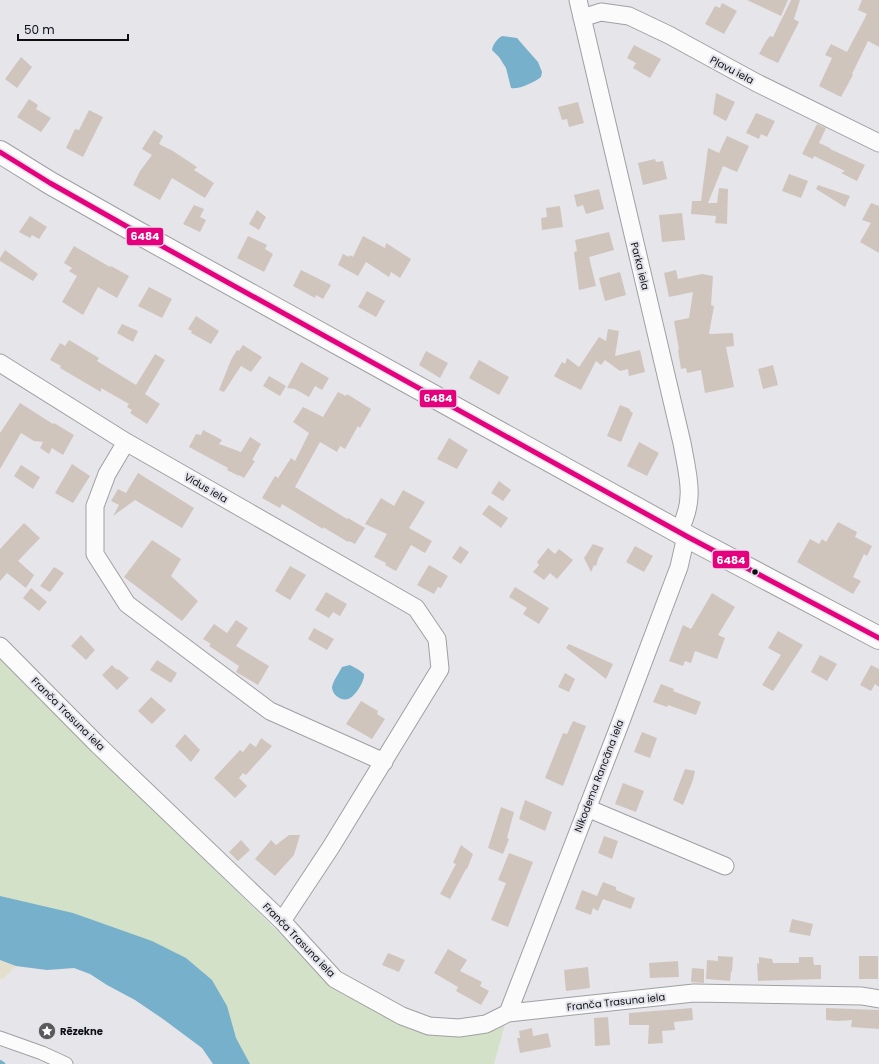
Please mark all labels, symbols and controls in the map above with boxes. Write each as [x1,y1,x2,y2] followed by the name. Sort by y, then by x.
[18,16,128,42] scale bar
[24,21,55,38] text: 50 m
[707,52,757,88] street label: Pļavu iela
[126,227,164,246] line badge: 6484
[130,228,160,244] text: 6484
[627,241,653,291] street label: Parka iela
[419,389,457,408] line badge: 6484
[423,390,453,406] text: 6484
[181,469,231,507] street label: Vidus iela
[712,550,750,569] line badge: 6484
[716,552,746,568] text: 6484
[750,567,760,577] unlabelled marker
[28,674,108,754] street label: Franča Trasuna iela
[571,718,627,834] street label: Nikodema Rancāna iela
[259,899,339,981] street label: Franča Trasuna iela
[566,989,666,1015] street label: Franča Trasuna iela
[37,1021,57,1041] place icon: Rēzekne
[60,1024,103,1039] place label: Rēzekne

